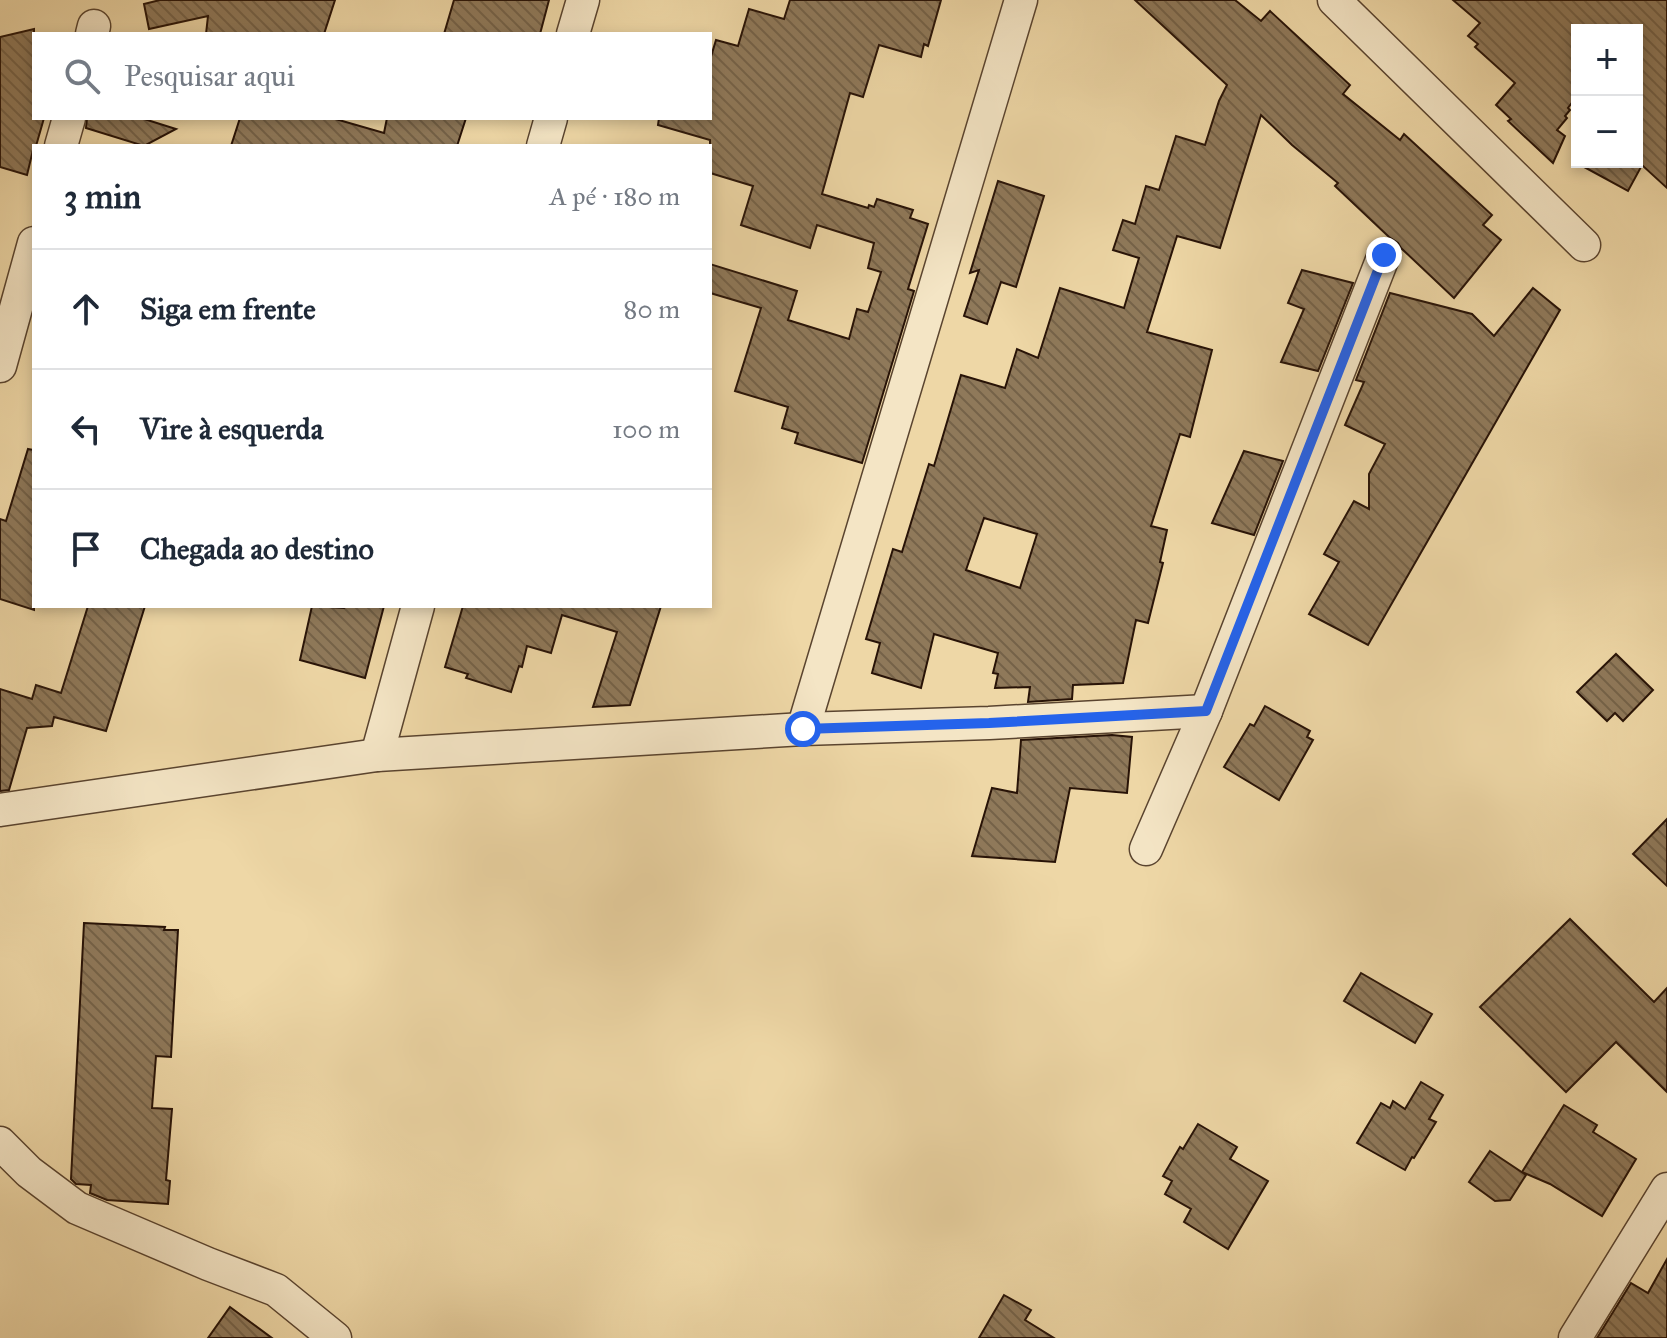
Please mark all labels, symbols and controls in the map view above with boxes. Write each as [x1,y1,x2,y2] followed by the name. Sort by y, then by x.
[1571,24,1643,168] map controls
[1571,24,1643,96] button: +
[32,32,712,120] search box
[60,54,104,98] icon: search
[124,58,295,94] text: Pesquisar aqui
[1571,96,1643,168] button: −
[64,176,141,217] text: 3 min
[550,180,680,212] text: A pé · 180 m
[1366,237,1402,273] route end
[64,287,108,331] icon: ahead
[140,291,316,327] text: Siga em frente
[624,293,680,325] text: 80 m
[64,407,108,451] icon: left
[140,411,323,447] text: Vire à esquerda
[612,413,680,445] text: 100 m
[64,527,108,571] icon: arrive
[140,531,374,567] text: Chegada ao destino
[785,711,821,747] route start

